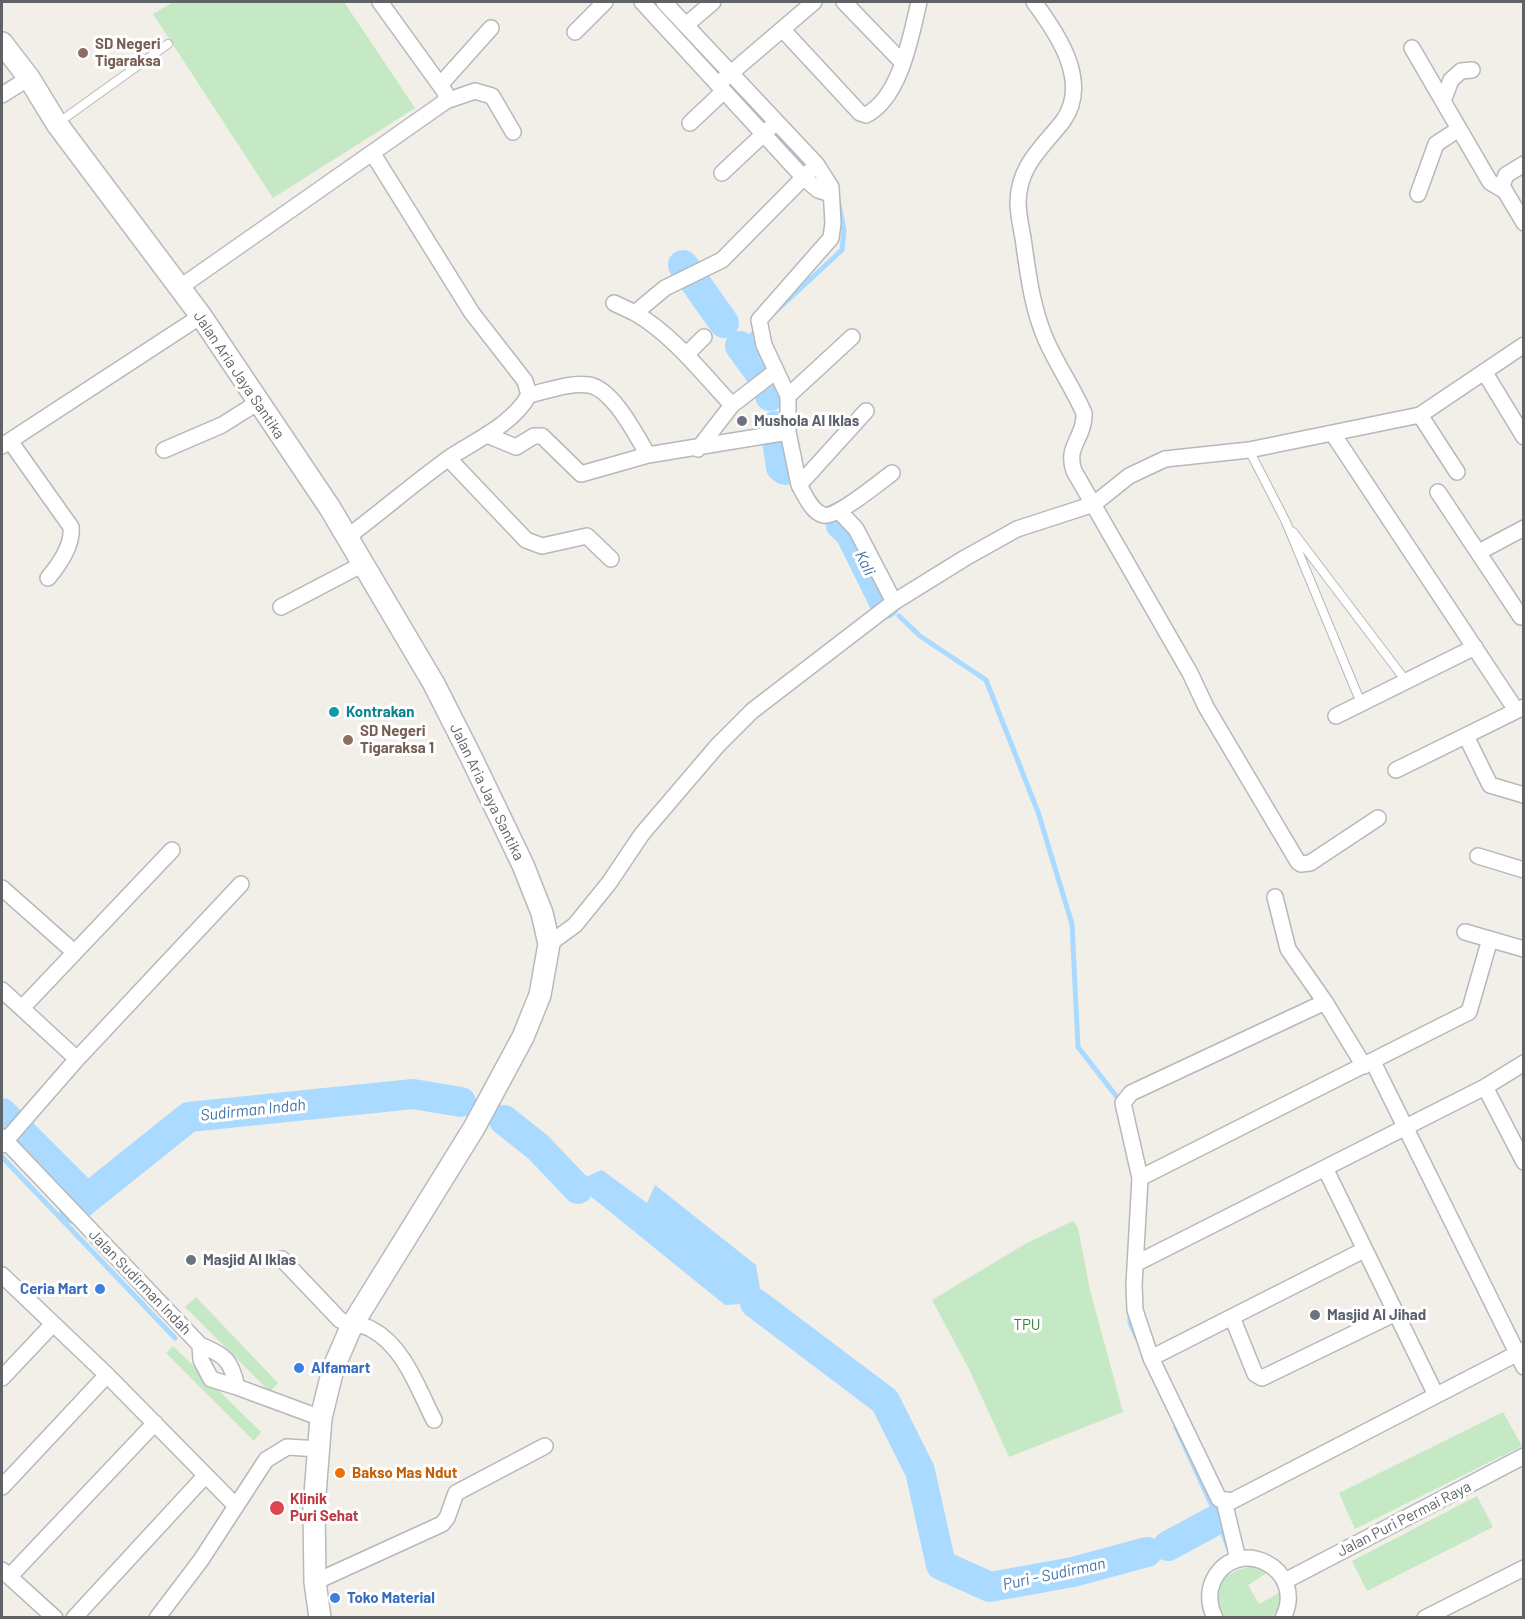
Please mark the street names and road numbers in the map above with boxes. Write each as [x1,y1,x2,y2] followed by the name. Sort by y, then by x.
[190,308,288,442] street label: Jalan Aria Jaya Santika
[446,721,528,863] street label: Jalan Aria Jaya Santika
[85,1225,195,1339] street label: Jalan Sudirman Indah
[1334,1477,1474,1561] street label: Jalan Puri Permai Raya

